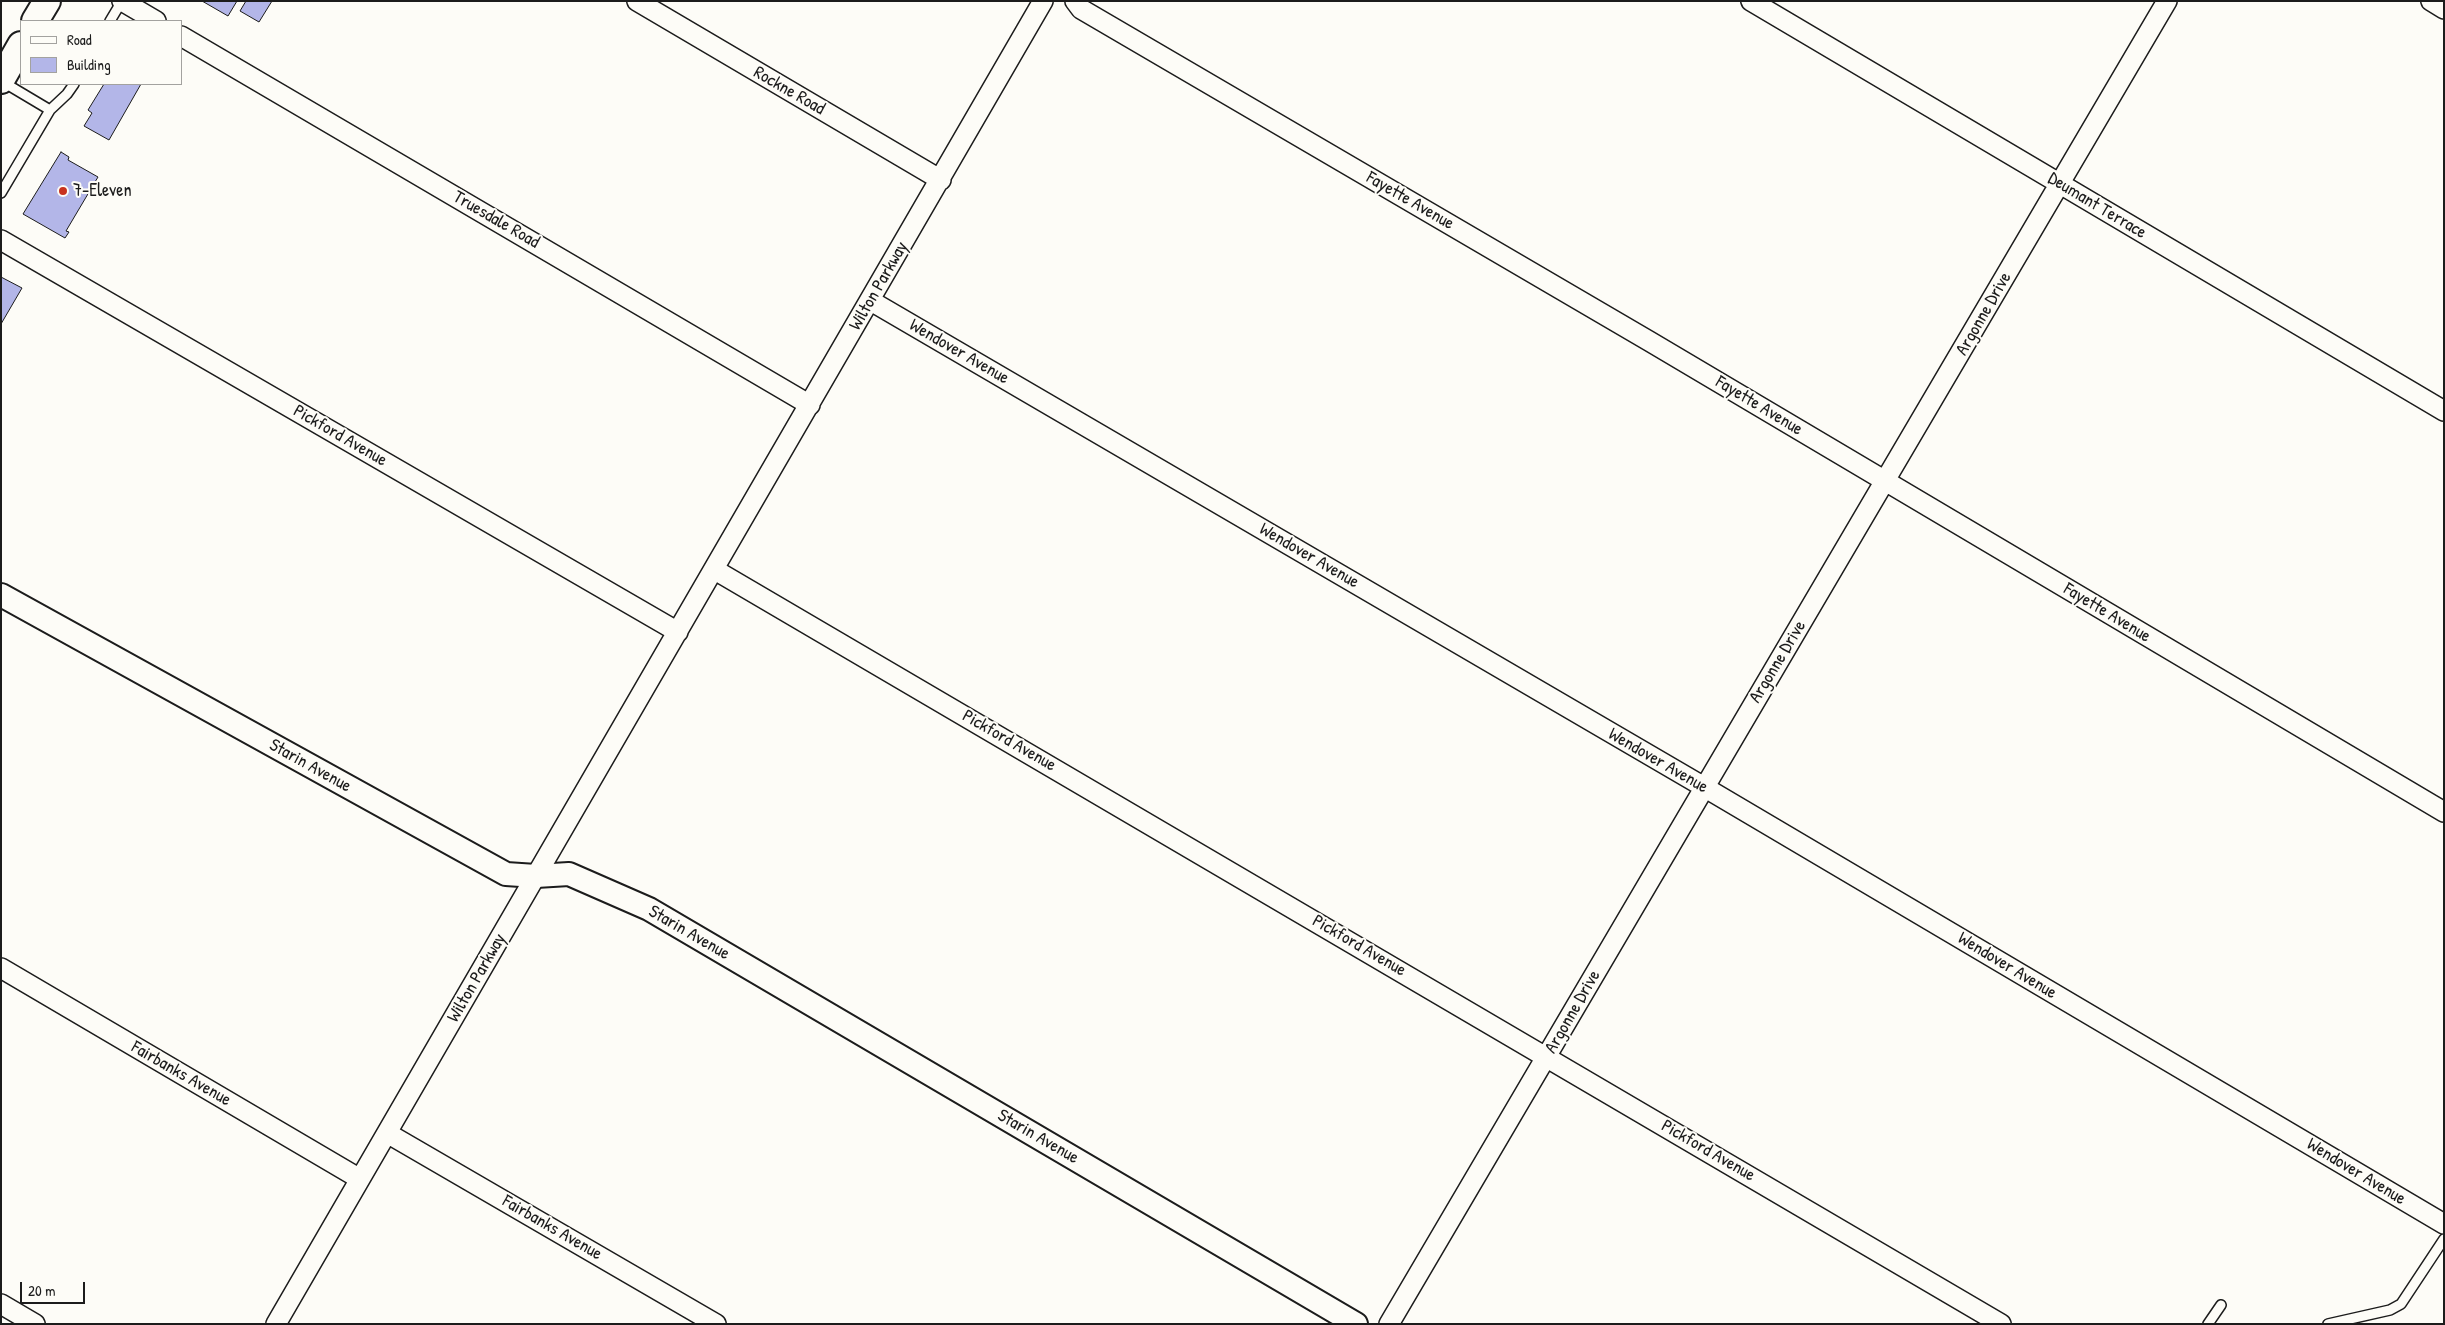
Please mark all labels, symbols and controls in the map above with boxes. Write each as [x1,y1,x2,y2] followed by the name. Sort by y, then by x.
[20,20,182,85] legend
[67,29,92,50] text: Road
[67,54,111,75] text: Building
[749,62,829,120] street label: Rockne Road
[1362,167,1458,235] street label: Fayette Avenue
[2044,168,2150,244] street label: Deumant Terrace
[73,180,132,202] place label: 7-Eleven
[57,185,69,197] marker: 7-Eleven
[449,187,543,253] street label: Truesdale Road
[845,238,913,334] street label: Wilton Parkway
[1952,269,2016,359] street label: Argonne Drive
[905,315,1013,389] street label: Wendover Avenue
[1711,372,1807,440] street label: Fayette Avenue
[289,400,391,472] street label: Pickford Avenue
[1255,519,1363,593] street label: Wendover Avenue
[2059,579,2155,647] street label: Fayette Avenue
[1745,617,1811,707] street label: Argonne Drive
[958,705,1060,777] street label: Pickford Avenue
[1604,724,1712,798] street label: Wendover Avenue
[265,735,355,797] street label: Starin Avenue
[644,901,734,965] street label: Starin Avenue
[1308,910,1410,982] street label: Pickford Avenue
[1954,928,2060,1004] street label: Wendover Avenue
[443,930,511,1026] street label: Wilton Parkway
[1541,967,1605,1057] street label: Argonne Drive
[127,1037,235,1111] street label: Fairbanks Avenue
[993,1105,1083,1169] street label: Starin Avenue
[1657,1115,1759,1187] street label: Pickford Avenue
[2303,1134,2409,1210] street label: Wendover Avenue
[498,1191,606,1265] street label: Fairbanks Avenue
[22,1272,88,1304] scale bar
[28,1280,55,1301] text: 20 m

